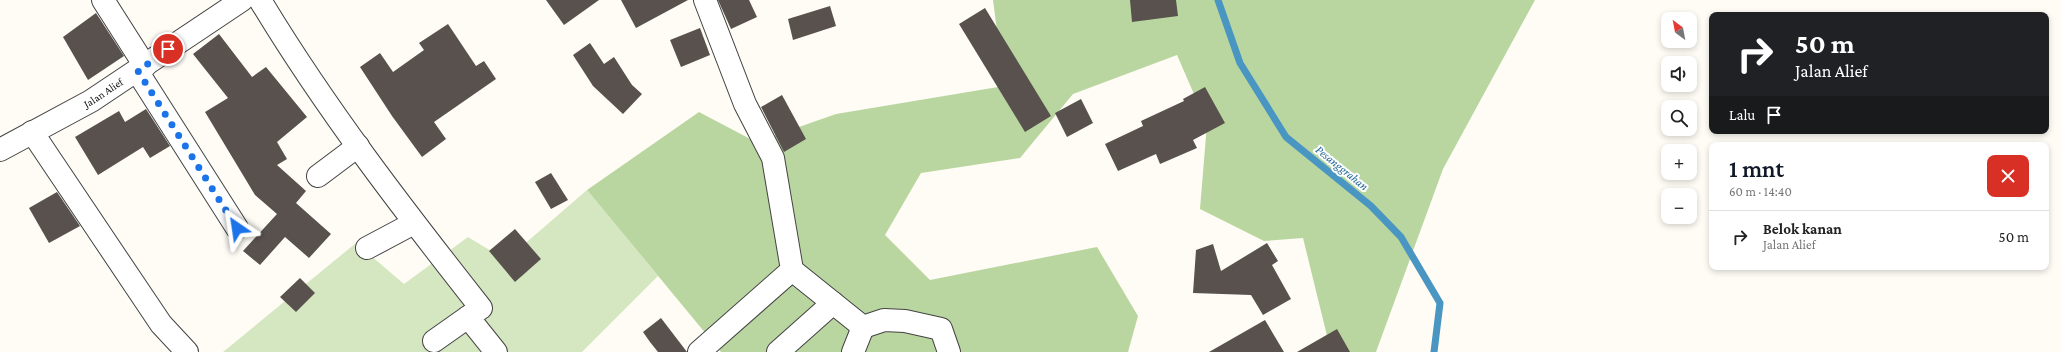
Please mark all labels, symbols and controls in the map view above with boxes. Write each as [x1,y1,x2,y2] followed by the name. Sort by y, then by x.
[1661,12,1697,48] north arrow
[1661,12,1697,224] map controls
[1729,28,1781,80] icon: right
[1795,28,1855,59] text: 50 m
[151,32,185,66] pin
[157,38,179,60] icon: arrive
[1661,56,1697,92] button: sound
[1795,61,1868,81] text: Jalan Alief
[81,75,126,111] street label: Jalan Alief
[1661,100,1697,136] button: search
[1763,104,1785,126] icon: arrive
[1729,107,1755,123] text: Lalu
[1313,143,1371,193] water label: Pesanggrahan
[1661,144,1697,180] button: +
[1729,155,1784,182] text: 1 mnt
[1987,155,2029,197] button: close
[1729,184,1792,199] text: 60 m · 14:40
[1661,188,1697,224] button: −
[216,207,258,249] position arrow
[1763,221,1842,237] text: Belok kanan
[1729,226,1751,248] icon: right
[1999,229,2029,245] text: 50 m
[1763,237,1815,252] text: Jalan Alief

